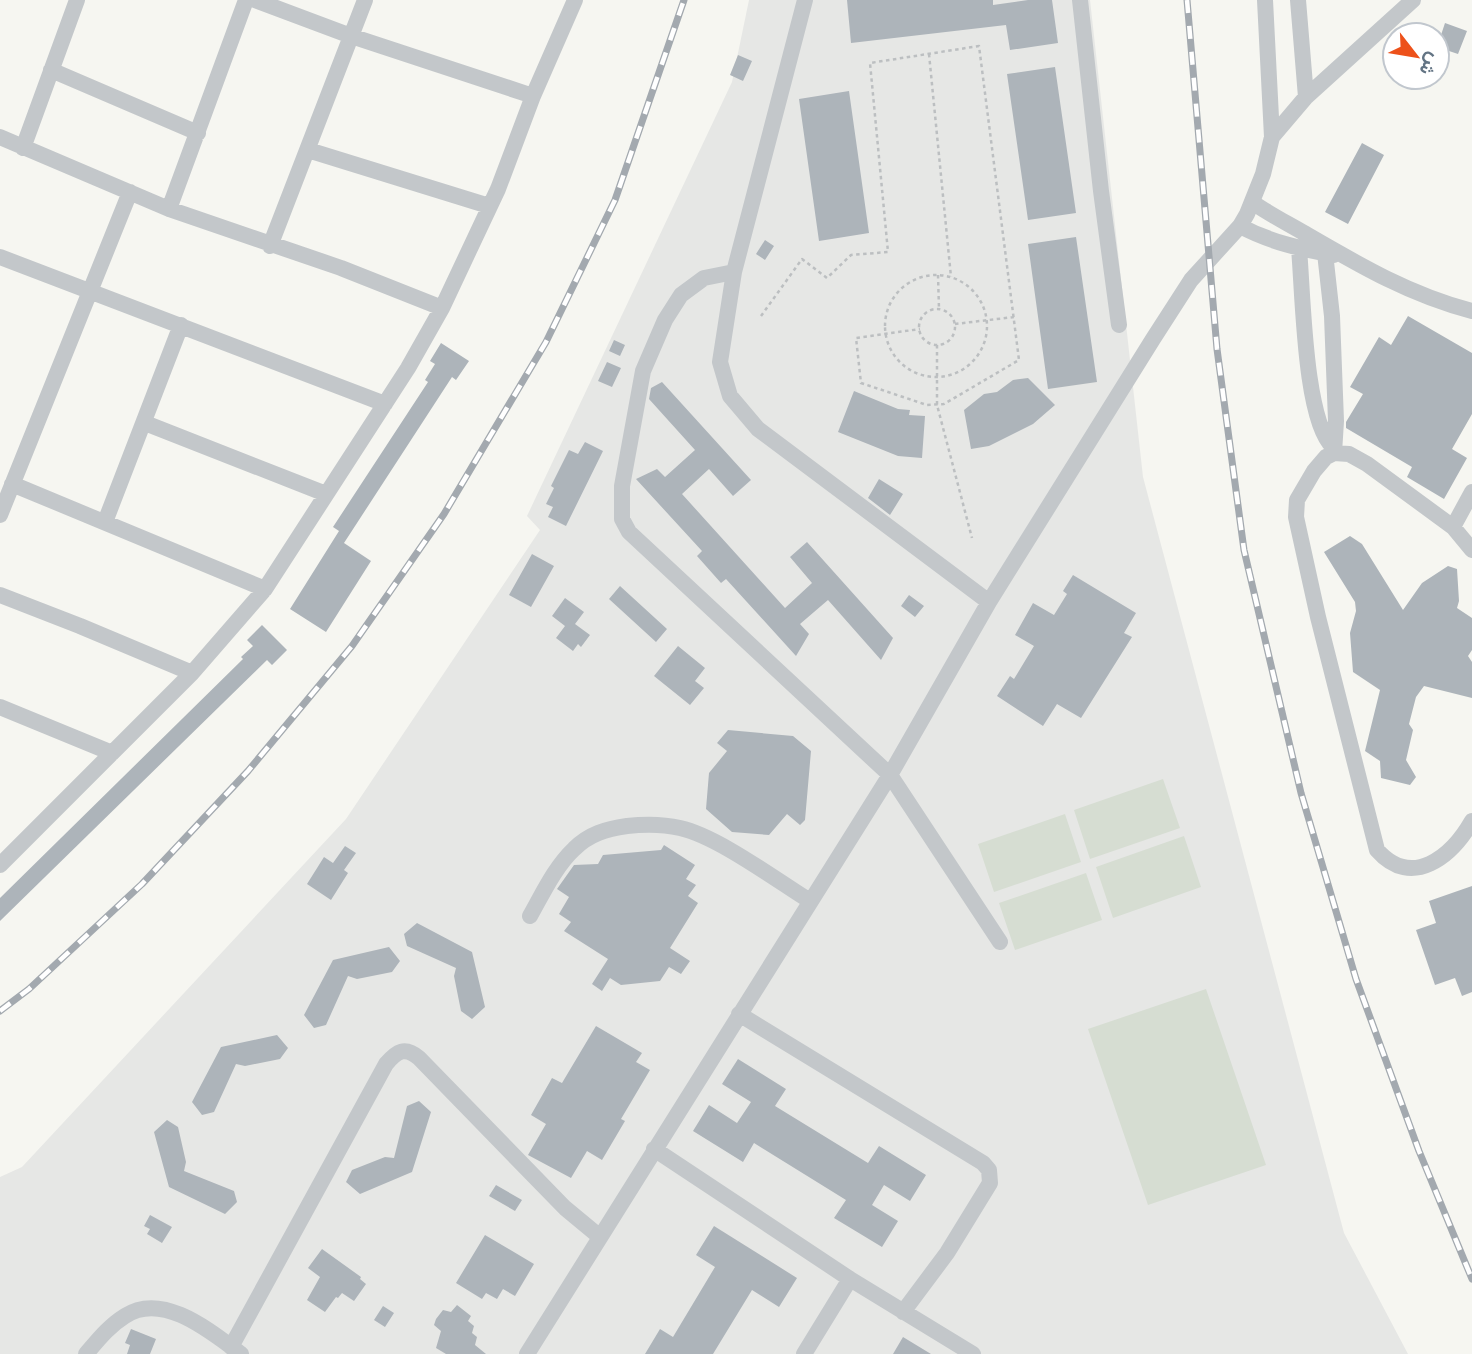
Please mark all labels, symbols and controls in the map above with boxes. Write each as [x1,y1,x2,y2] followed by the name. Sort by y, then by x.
[1381,21,1451,91] north arrow
[1413,48,1448,81] text: ش

